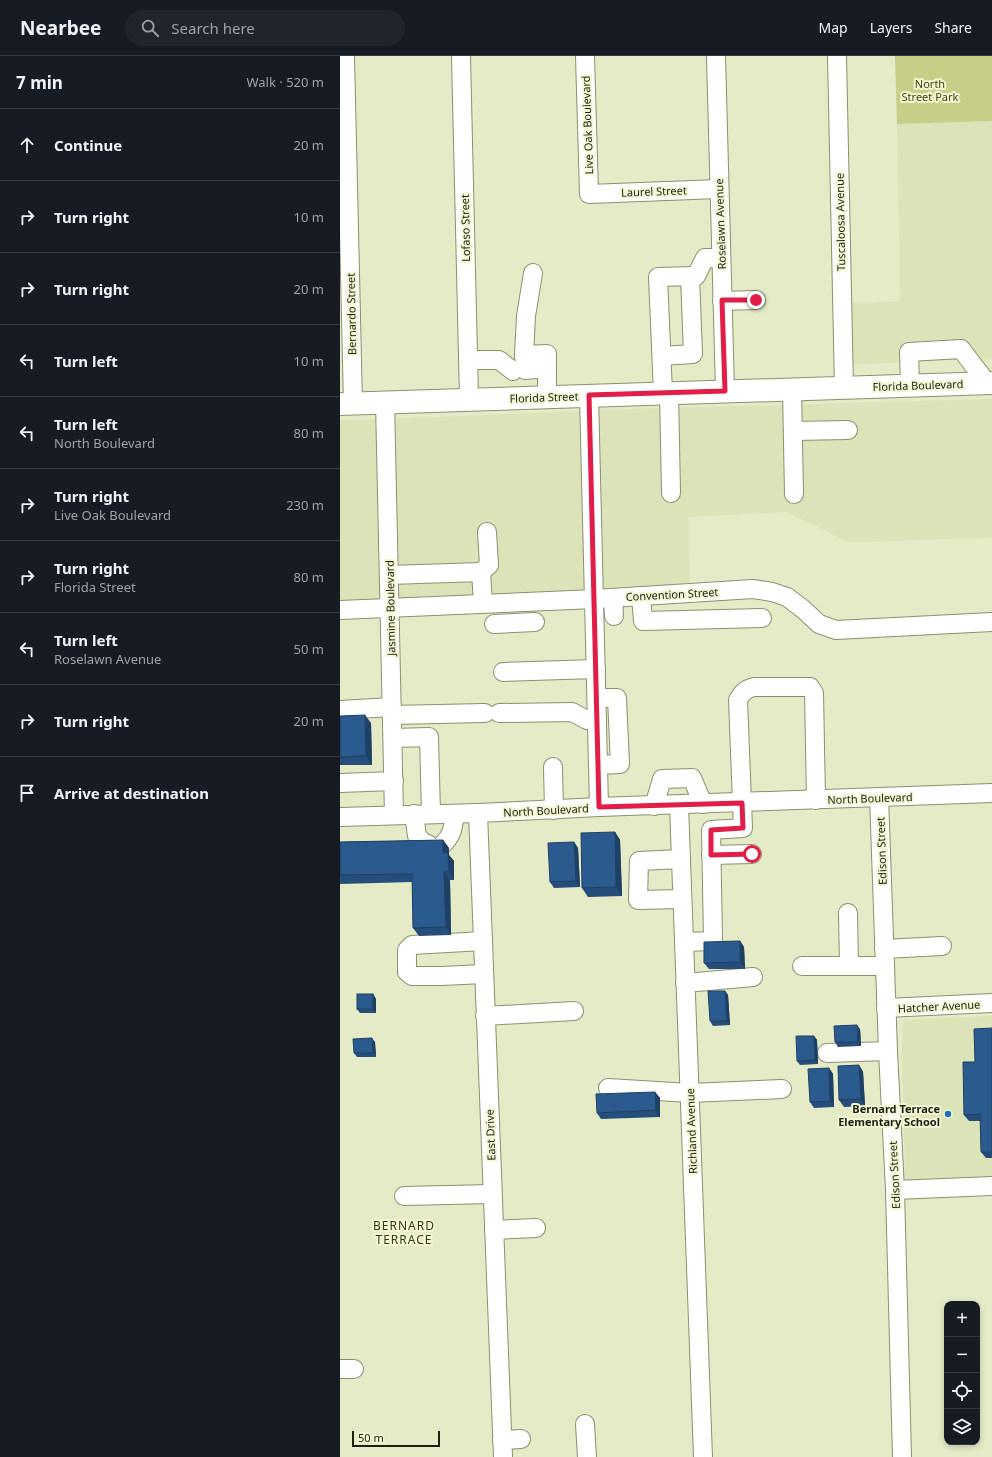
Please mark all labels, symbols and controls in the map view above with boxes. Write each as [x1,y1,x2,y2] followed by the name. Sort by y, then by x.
[125,10,405,46] search box
[20,15,101,41] text: Nearbee
[139,17,161,39] icon: search
[171,18,255,38] text: Search here
[819,18,848,37] text: Map
[870,18,912,37] text: Layers
[934,18,972,37] text: Share
[16,71,63,94] text: 7 min
[246,73,324,91] text: Walk · 520 m
[578,75,596,175] street label: Live Oak Boulevard
[902,76,959,104] park label: North Street Park
[16,134,38,156] icon: ahead
[54,135,122,155] text: Continue
[294,136,324,154] text: 20 m
[832,173,848,271] street label: Tuscaloosa Avenue
[711,178,729,270] street label: Roselawn Avenue
[621,182,687,200] street label: Laurel Street
[457,194,473,262] street label: Lofaso Street
[16,206,38,228] icon: right
[54,207,129,227] text: Turn right
[294,208,324,226] text: 10 m
[343,273,359,355] street label: Bernardo Street
[16,278,38,300] icon: right
[54,279,129,299] text: Turn right
[294,280,324,298] text: 20 m
[747,291,765,309] route end
[16,350,38,372] icon: left
[54,351,118,371] text: Turn left
[294,352,324,370] text: 10 m
[872,376,964,394] street label: Florida Boulevard
[509,388,579,406] street label: Florida Street
[54,414,118,434] text: Turn left
[16,422,38,444] icon: left
[294,424,324,442] text: 80 m
[54,434,155,452] text: North Boulevard
[54,486,129,506] text: Turn right
[16,494,38,516] icon: right
[286,496,324,514] text: 230 m
[54,506,171,524] text: Live Oak Boulevard
[54,558,129,578] text: Turn right
[382,560,398,657] street label: Jasmine Boulevard
[16,566,38,588] icon: right
[294,568,324,586] text: 80 m
[54,578,136,596] text: Florida Street
[625,584,719,604] street label: Convention Street
[54,630,118,650] text: Turn left
[16,638,38,660] icon: left
[294,640,324,658] text: 50 m
[54,650,161,668] text: Roselawn Avenue
[16,710,38,732] icon: right
[54,711,129,731] text: Turn right
[294,712,324,730] text: 20 m
[16,782,38,804] icon: arrive
[54,783,209,803] text: Arrive at destination
[827,789,913,807] street label: North Boulevard
[503,800,589,820] street label: North Boulevard
[872,817,890,885] street label: Edison Street
[743,845,761,863] route start
[897,996,981,1016] street label: Hatcher Avenue
[682,1088,700,1174] street label: Richland Avenue
[838,1101,940,1129] place label: Bernard Terrace Elementary School
[482,1109,498,1161] street label: East Drive
[943,1109,953,1119] marker: Bernard Terrace Elementary School
[885,1141,903,1209] street label: Edison Street
[373,1217,435,1248] district label: BERNARD TERRACE
[944,1301,980,1445] map controls
[944,1301,980,1337] button: +
[944,1337,980,1373] button: −
[944,1373,980,1409] button: locate
[944,1409,980,1445] button: layers
[352,1429,440,1448] scale bar
[358,1430,384,1445] text: 50 m

